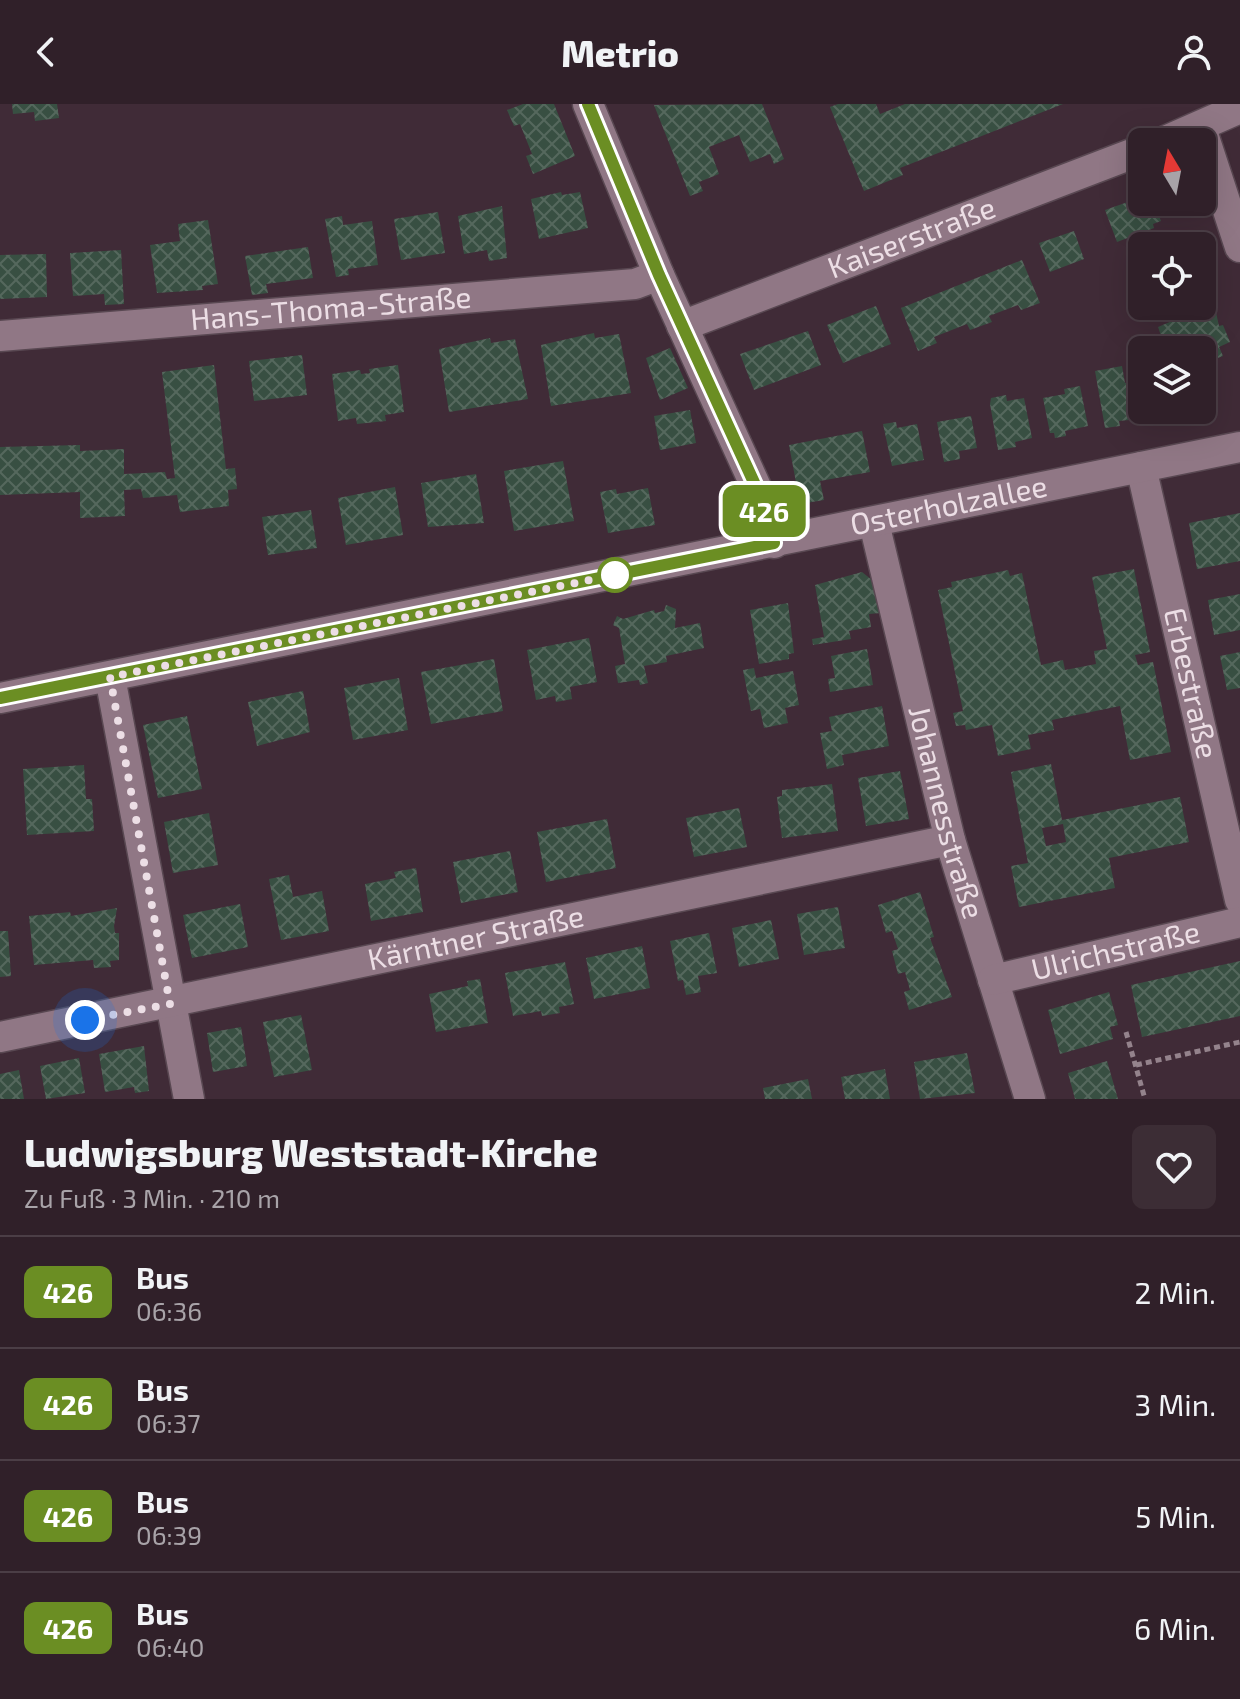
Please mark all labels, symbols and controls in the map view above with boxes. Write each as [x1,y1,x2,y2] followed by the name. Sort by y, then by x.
[24,30,68,74] icon: back
[1172,30,1216,74] icon: person
[561,31,679,74] text: Metrio
[1128,128,1216,216] north arrow
[1128,128,1216,424] map controls
[822,188,1000,285] street label: Kaiserstraße
[1128,232,1216,320] button: locate
[189,277,473,336] street label: Hans-Thoma-Straße
[1128,336,1216,424] button: layers
[847,466,1050,541] street label: Osterholzallee
[718,485,810,537] line badge: 426
[739,494,789,528] text: 426
[598,558,632,592] unlabelled marker
[1158,604,1227,762] street label: Erbestraße
[902,702,993,923] street label: Johannesstraße
[364,896,587,976] street label: Kärntner Straße
[1027,912,1203,986] street label: Ulrichstraße
[65,1000,105,1040] your location
[1132,1125,1216,1209] button: heart
[24,1129,598,1175] text: Ludwigsburg Weststadt-Kirche
[24,1182,280,1213] text: Zu Fuß · 3 Min. · 210 m
[136,1259,189,1295] text: Bus
[1134,1274,1216,1310] text: 2 Min.
[43,1275,93,1309] text: 426
[136,1295,202,1326] text: 06:36
[136,1371,189,1407] text: Bus
[1135,1386,1216,1422] text: 3 Min.
[43,1387,93,1421] text: 426
[136,1407,200,1438] text: 06:37
[136,1483,189,1519] text: Bus
[1135,1498,1216,1534] text: 5 Min.
[43,1499,93,1533] text: 426
[136,1519,202,1550] text: 06:39
[136,1595,189,1631] text: Bus
[1134,1610,1216,1646] text: 6 Min.
[43,1611,93,1645] text: 426
[136,1631,204,1662] text: 06:40

